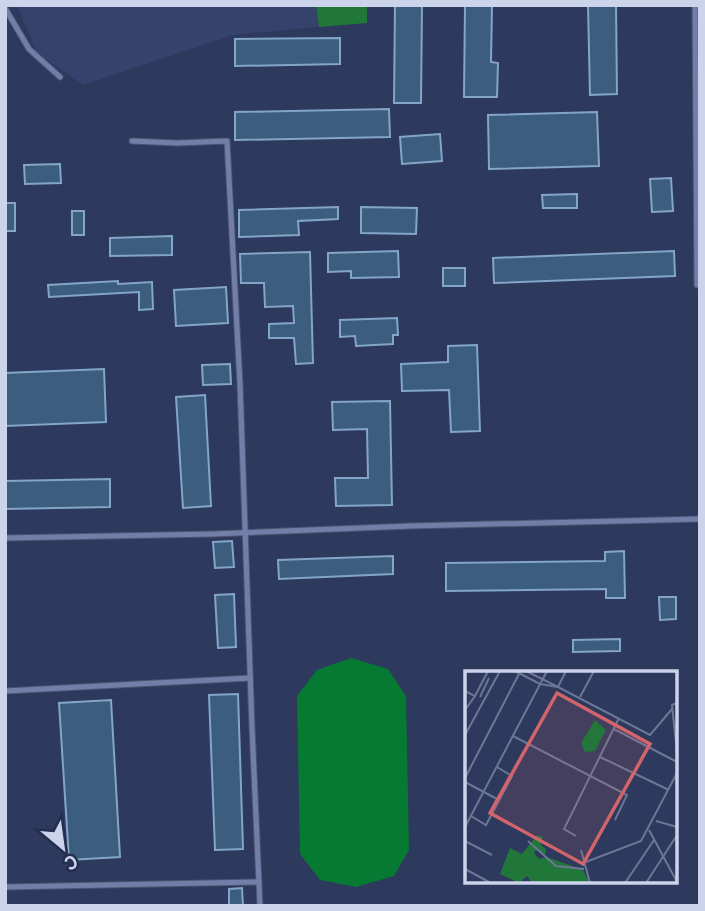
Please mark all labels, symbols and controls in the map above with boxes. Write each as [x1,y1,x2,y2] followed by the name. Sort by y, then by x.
[465,671,677,883] inset map
[28,813,98,883] north arrow
[59,848,81,875] text: С

